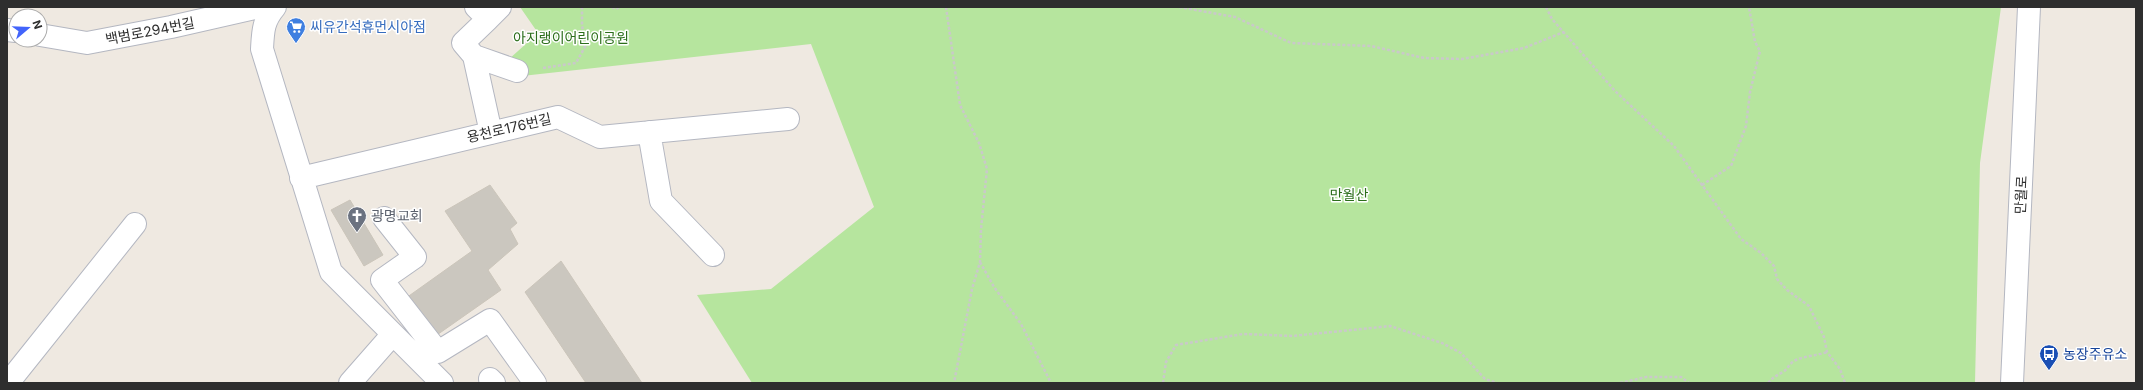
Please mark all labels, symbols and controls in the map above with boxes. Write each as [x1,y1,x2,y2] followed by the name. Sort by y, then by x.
[8,8,48,48] north arrow
[104,14,196,48] street label: 백범로294번길
[285,16,307,44] supermarket icon: 씨유간석휴먼시아점
[29,18,45,31] text: N
[310,18,426,35] place label: 씨유간석휴먼시아점
[513,29,629,46] park label: 아지랭이어린이공원
[465,110,553,146] street label: 용천로176번길
[2011,175,2030,215] street label: 만월로
[1330,186,1368,203] park label: 만월산
[346,205,368,233] church icon: 광명교회
[371,207,423,224] place label: 광명교회
[2038,343,2060,371] bus stop icon: 농장주유소
[2063,345,2128,362] place label: 농장주유소

